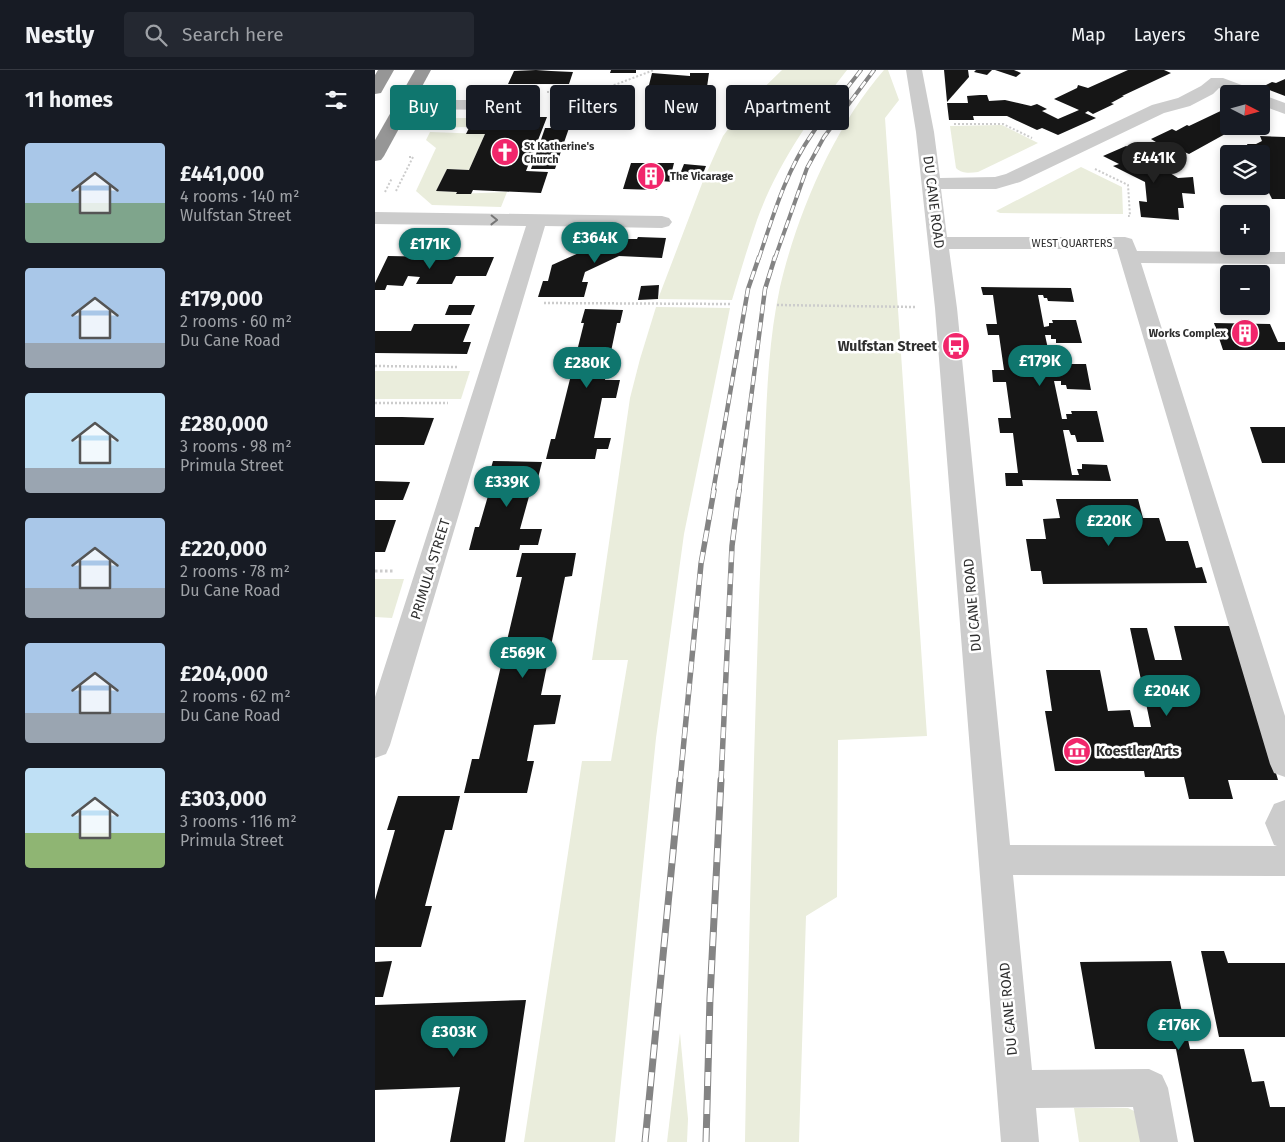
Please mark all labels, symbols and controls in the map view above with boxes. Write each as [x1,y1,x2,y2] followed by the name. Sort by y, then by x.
[124,12,474,57] search box
[25,21,94,49] text: Nestly
[142,21,170,49] icon: search
[182,23,284,46] text: Search here
[1071,24,1106,46] text: Map
[1134,24,1186,46] text: Layers
[1214,24,1260,46] text: Share
[390,85,456,130] chip: Buy
[466,85,540,130] chip: Rent
[550,85,635,130] chip: Filters
[645,85,716,130] chip: New
[726,85,849,130] chip: Apartment
[1220,85,1270,135] north arrow
[1220,85,1270,315] map controls
[322,86,350,114] icon: filters
[25,87,113,113] text: 11 homes
[490,137,520,167] church icon: St Katherine's Church
[524,140,595,166] place label: St Katherine's Church
[1119,142,1189,184] pin: £441K
[1220,145,1270,195] button: layers
[1133,148,1175,167] text: £441K
[919,155,948,250] street label: DU CANE ROAD
[180,161,264,187] text: £441,000
[636,161,666,191] building icon: The Vicarage
[65,163,125,223] icon: home
[670,170,733,183] place label: The Vicarage
[180,187,299,206] text: 4 rooms · 140 m²
[1220,205,1270,255] button: +
[180,206,291,225] text: Wulfstan Street
[490,215,498,225] one-way arrow
[560,222,630,264] pin: £364K
[395,228,465,270] pin: £171K
[572,228,618,247] text: £364K
[410,234,450,253] text: £171K
[1032,237,1112,250] street label: WEST QUARTERS
[1220,265,1270,315] button: −
[180,286,263,312] text: £179,000
[65,288,125,348] icon: home
[180,312,292,331] text: 2 rooms · 60 m²
[1230,318,1260,348] building icon: Works Complex
[1149,327,1226,340] place label: Works Complex
[180,331,281,350] text: Du Cane Road
[941,331,971,361] bus stop icon: Wulfstan Street
[838,338,938,355] place label: Wulfstan Street
[1005,344,1075,387] pin: £179K
[552,346,622,389] pin: £280K
[1019,351,1061,370] text: £179K
[564,353,610,372] text: £280K
[180,411,268,437] text: £280,000
[65,413,125,473] icon: home
[180,437,292,456] text: 3 rooms · 98 m²
[180,456,284,475] text: Primula Street
[472,466,542,508] pin: £339K
[485,472,529,491] text: £339K
[1074,504,1144,547] pin: £220K
[1087,511,1131,530] text: £220K
[407,516,454,622] street label: PRIMULA STREET
[180,536,267,562] text: £220,000
[65,538,125,598] icon: home
[960,558,985,652] street label: DU CANE ROAD
[180,562,290,581] text: 2 rooms · 78 m²
[180,581,281,600] text: Du Cane Road
[488,636,558,679] pin: £569K
[501,643,545,662] text: £569K
[180,661,268,687] text: £204,000
[65,663,125,723] icon: home
[1132,674,1202,717] pin: £204K
[1144,681,1190,700] text: £204K
[180,687,291,706] text: 2 rooms · 62 m²
[180,706,281,725] text: Du Cane Road
[1062,736,1092,766] museum icon: Koestler Arts
[1096,743,1180,760] place label: Koestler Arts
[180,786,267,812] text: £303,000
[65,788,125,848] icon: home
[180,812,297,831] text: 3 rooms · 116 m²
[180,831,284,850] text: Primula Street
[996,962,1021,1056] street label: DU CANE ROAD
[1144,1008,1214,1051] pin: £176K
[1158,1015,1200,1034] text: £176K
[419,1016,489,1058] pin: £303K
[432,1022,476,1041] text: £303K

